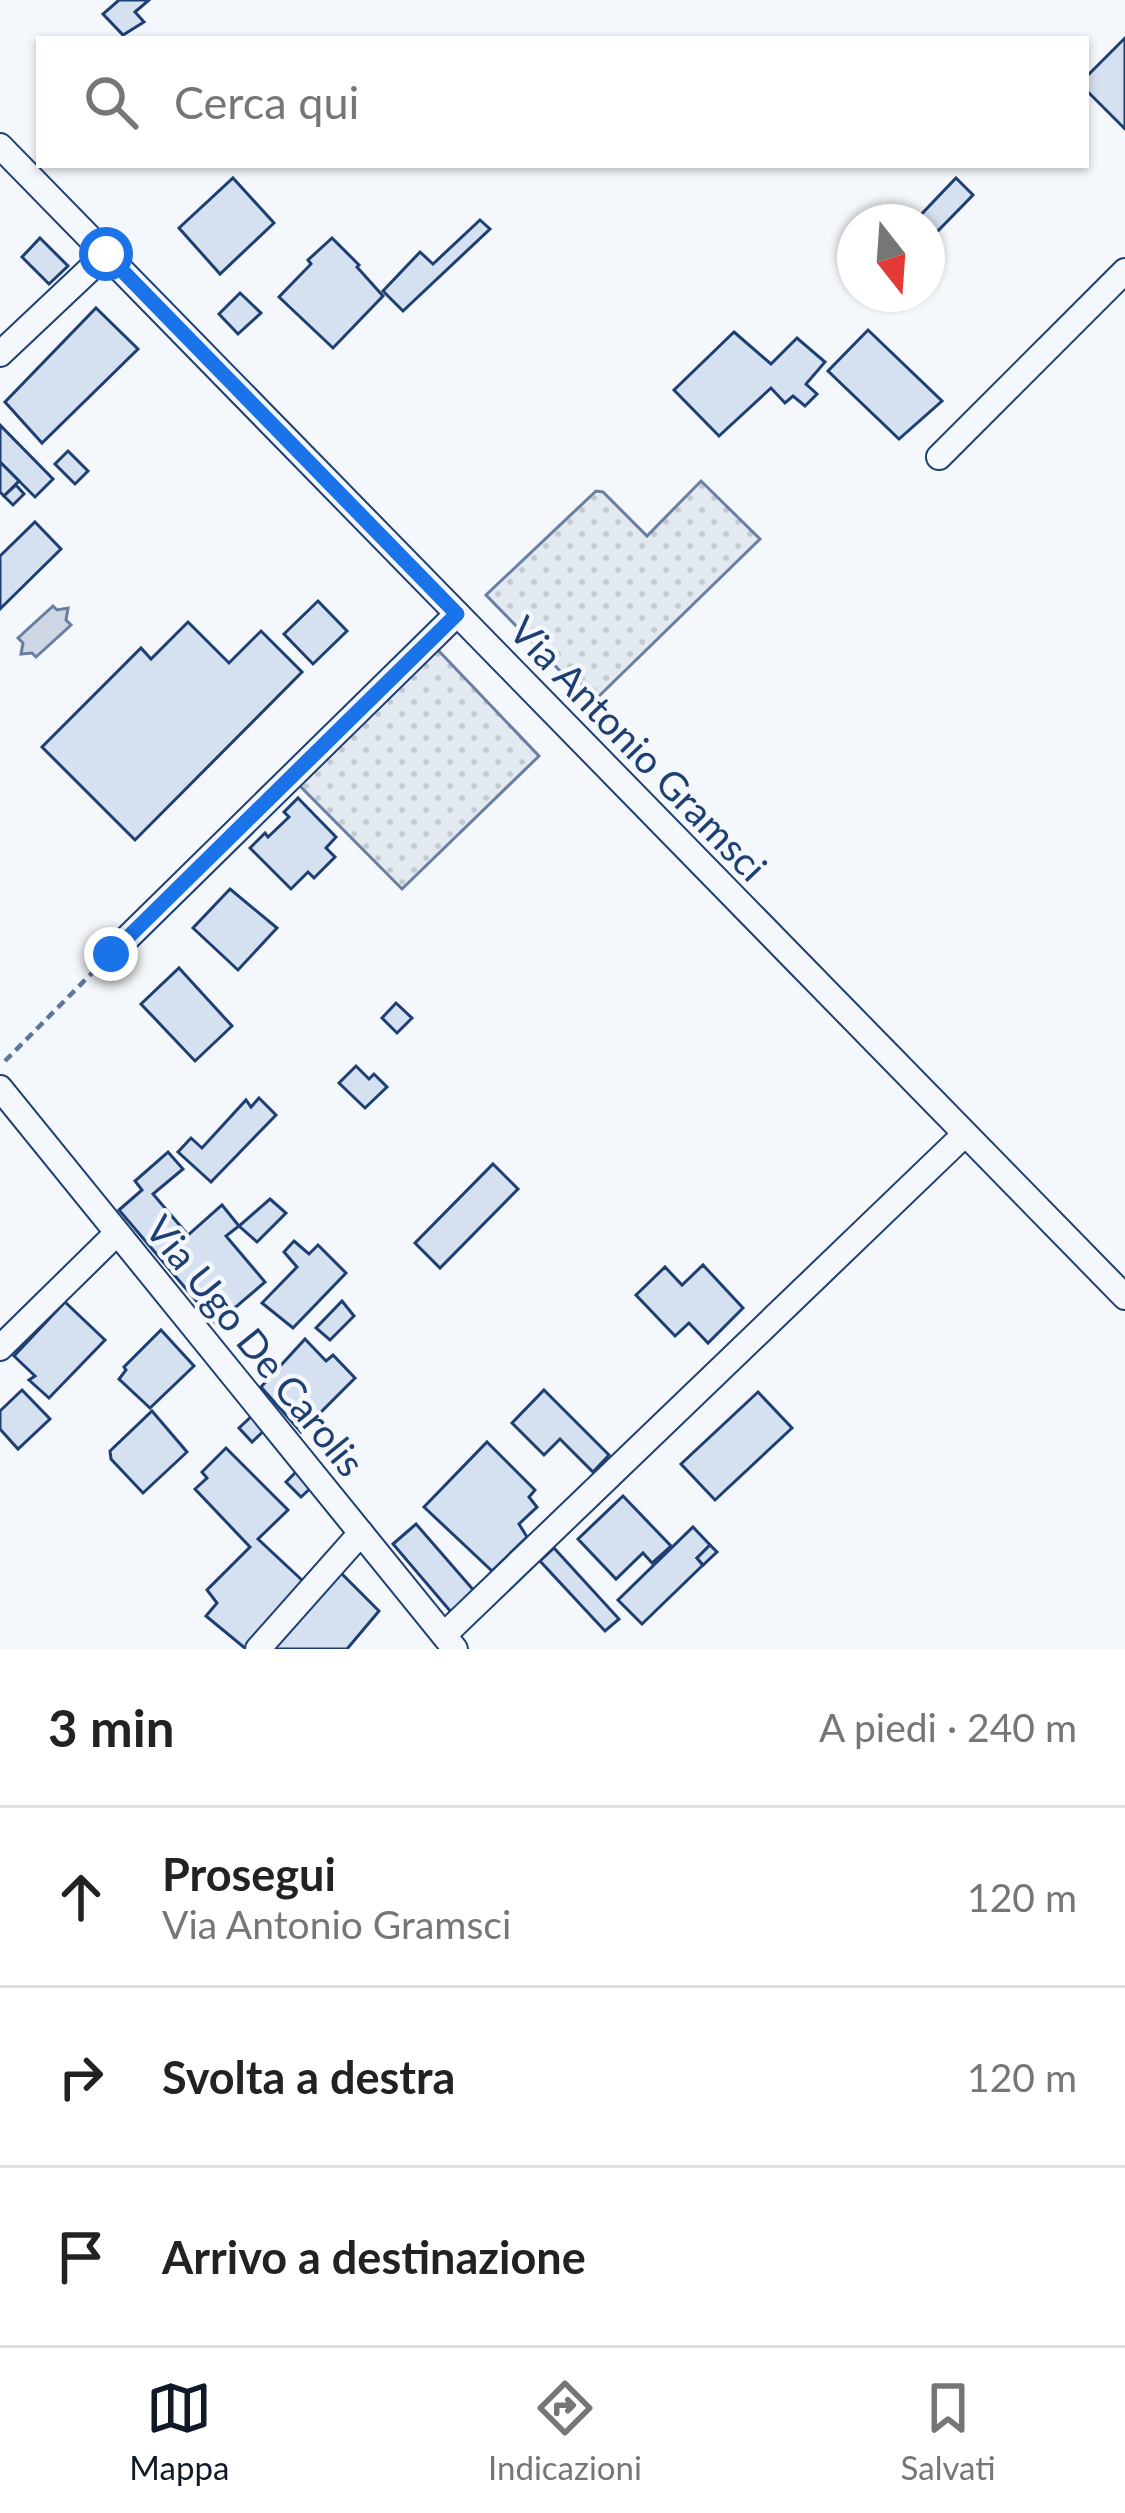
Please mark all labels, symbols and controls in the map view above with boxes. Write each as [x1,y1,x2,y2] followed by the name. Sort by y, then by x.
[36,36,1089,168] search box
[78,69,144,135] icon: search
[174,75,359,129] text: Cerca qui
[837,204,945,312] north arrow
[79,227,133,281] route start
[501,607,777,890] street label: Via Antonio Gramsci
[84,927,138,981] route end
[137,1206,375,1485] street label: Via Ugo De Carolis
[48,1697,174,1758] text: 3 min
[819,1704,1077,1750] text: A piedi · 240 m
[162,1847,336,1901] text: Prosegui
[48,1864,114,1930] icon: ahead
[967,1874,1077,1920] text: 120 m
[162,1901,511,1947] text: Via Antonio Gramsci
[48,2044,114,2110] icon: right
[162,2050,455,2104] text: Svolta a destra
[967,2054,1077,2100] text: 120 m
[48,2224,114,2290] icon: arrive
[162,2230,586,2284] text: Arrivo a destinazione
[129,2375,229,2487] tab: Mappa
[488,2375,642,2487] tab: Indicazioni
[901,2375,996,2487] tab: Salvati

